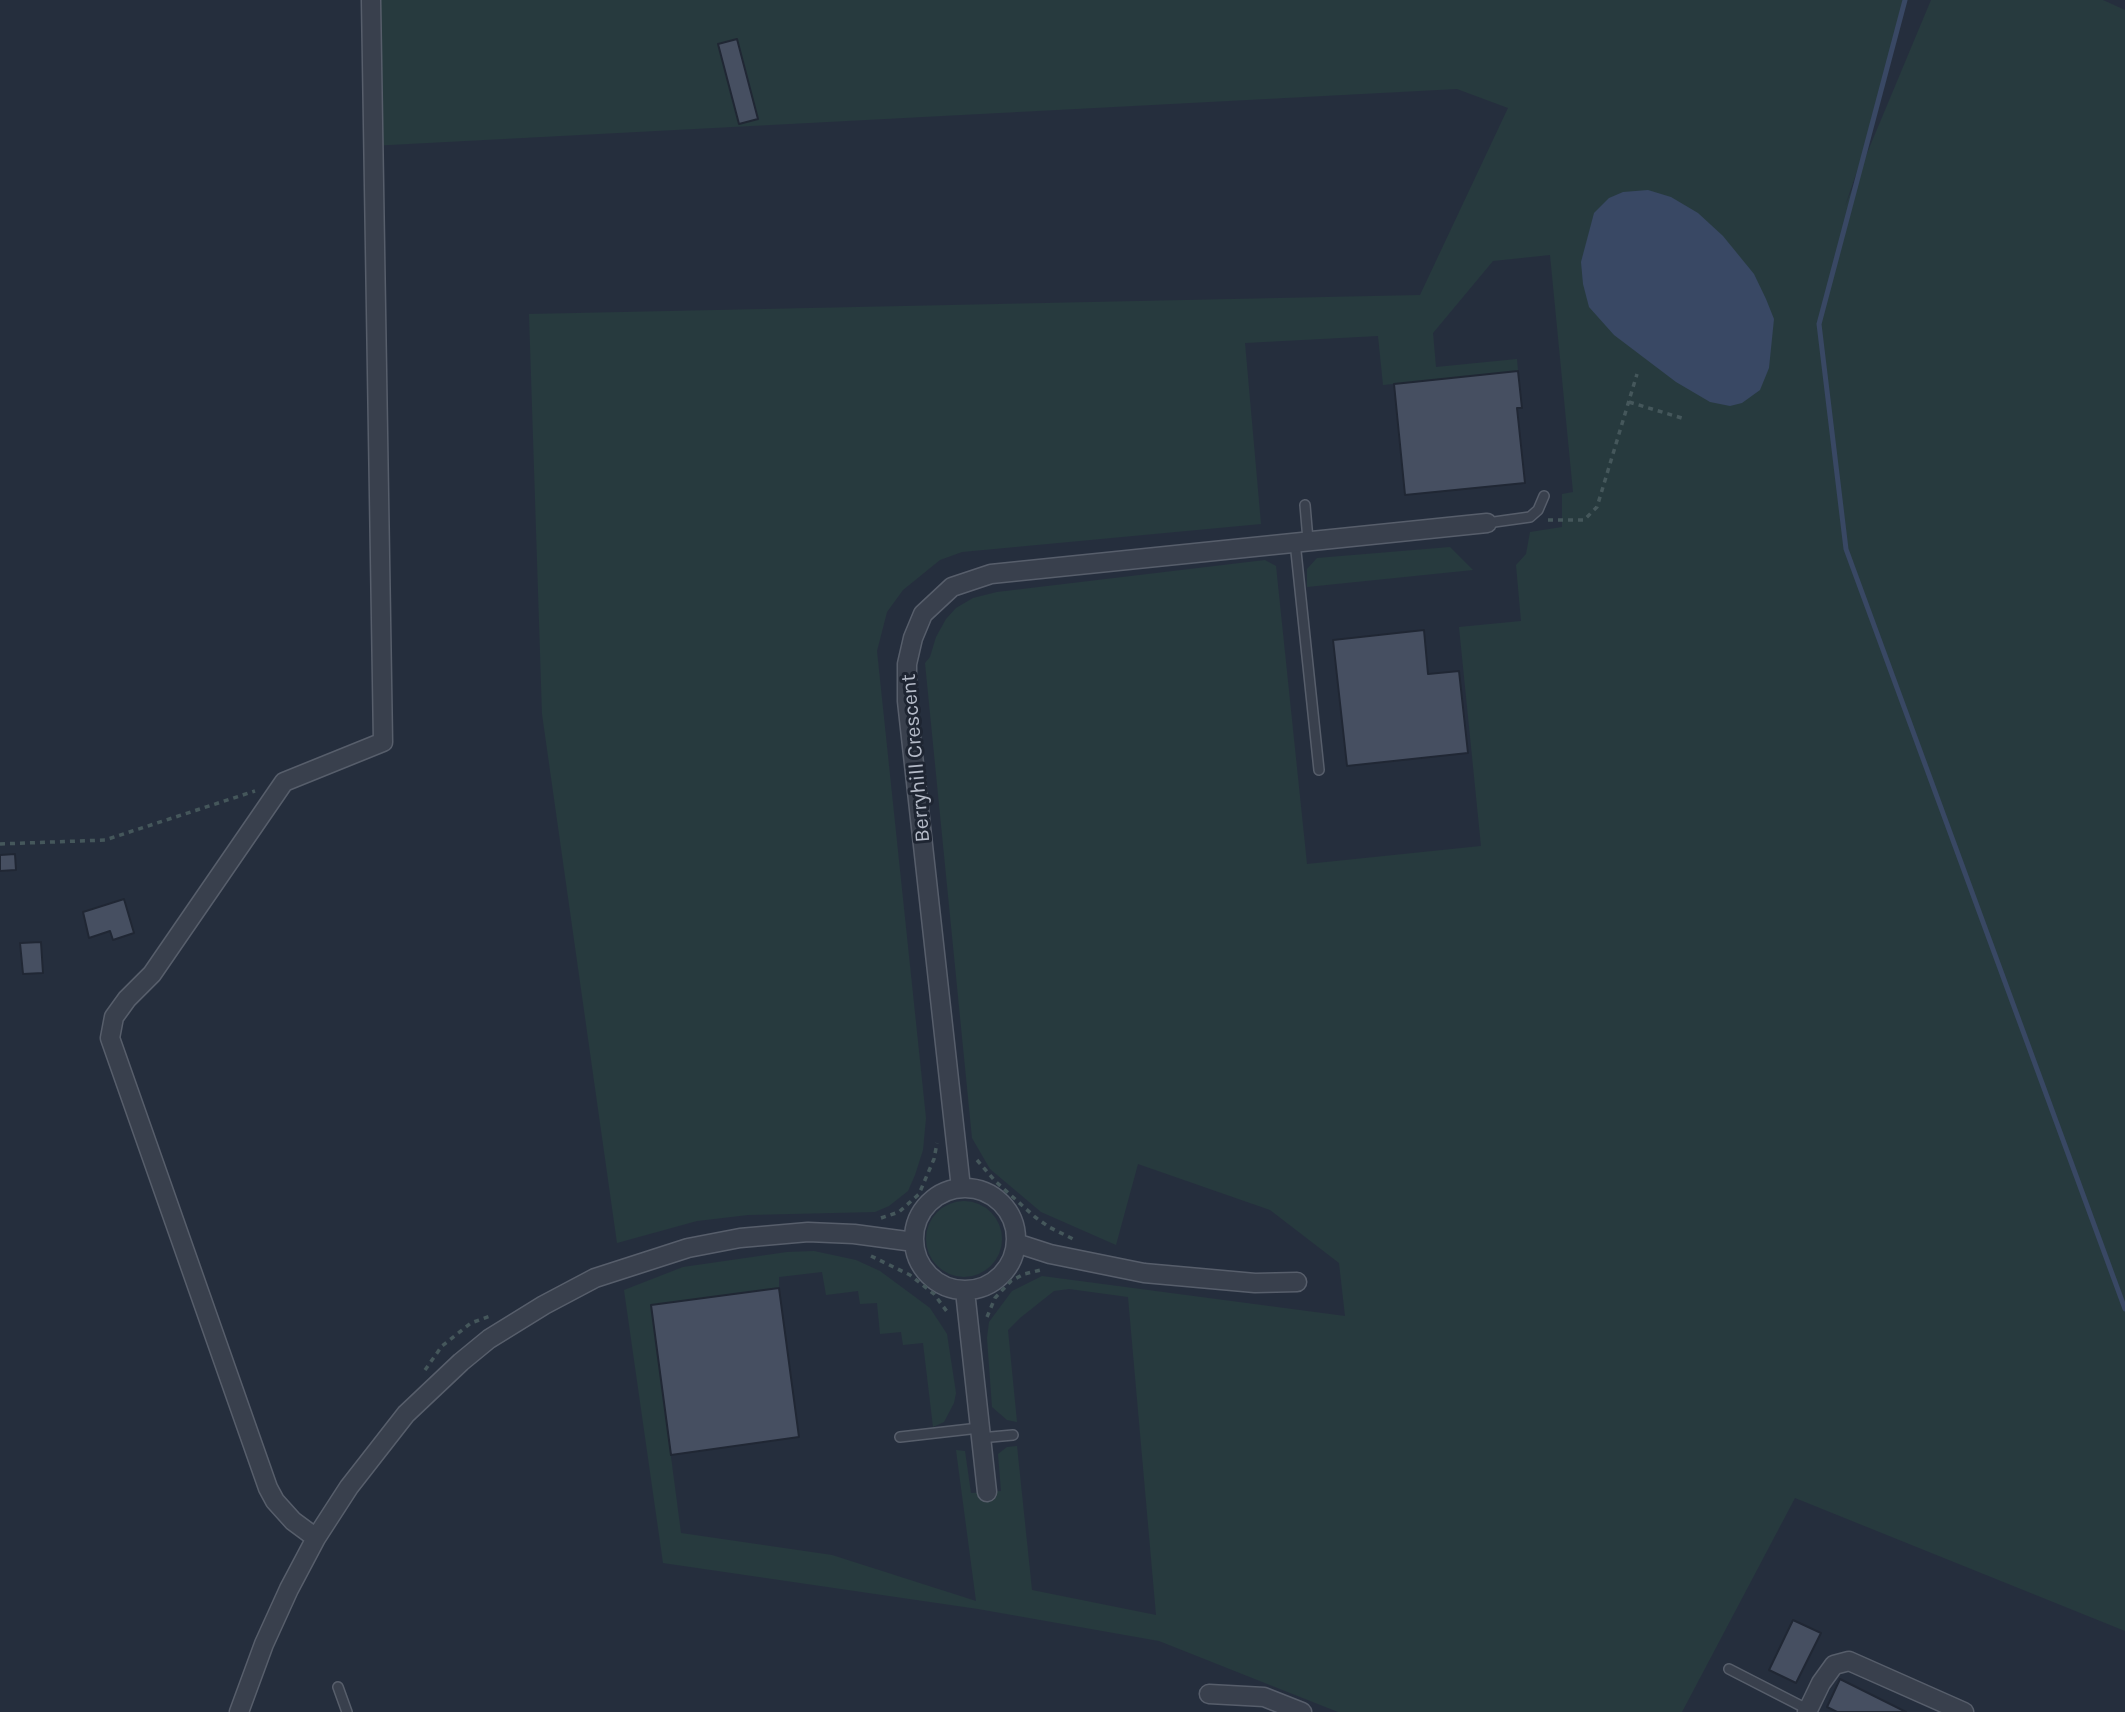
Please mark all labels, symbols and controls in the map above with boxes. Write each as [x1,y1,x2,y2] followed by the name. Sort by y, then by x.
[896,673,936,843] street label: Berryhill Crescent

